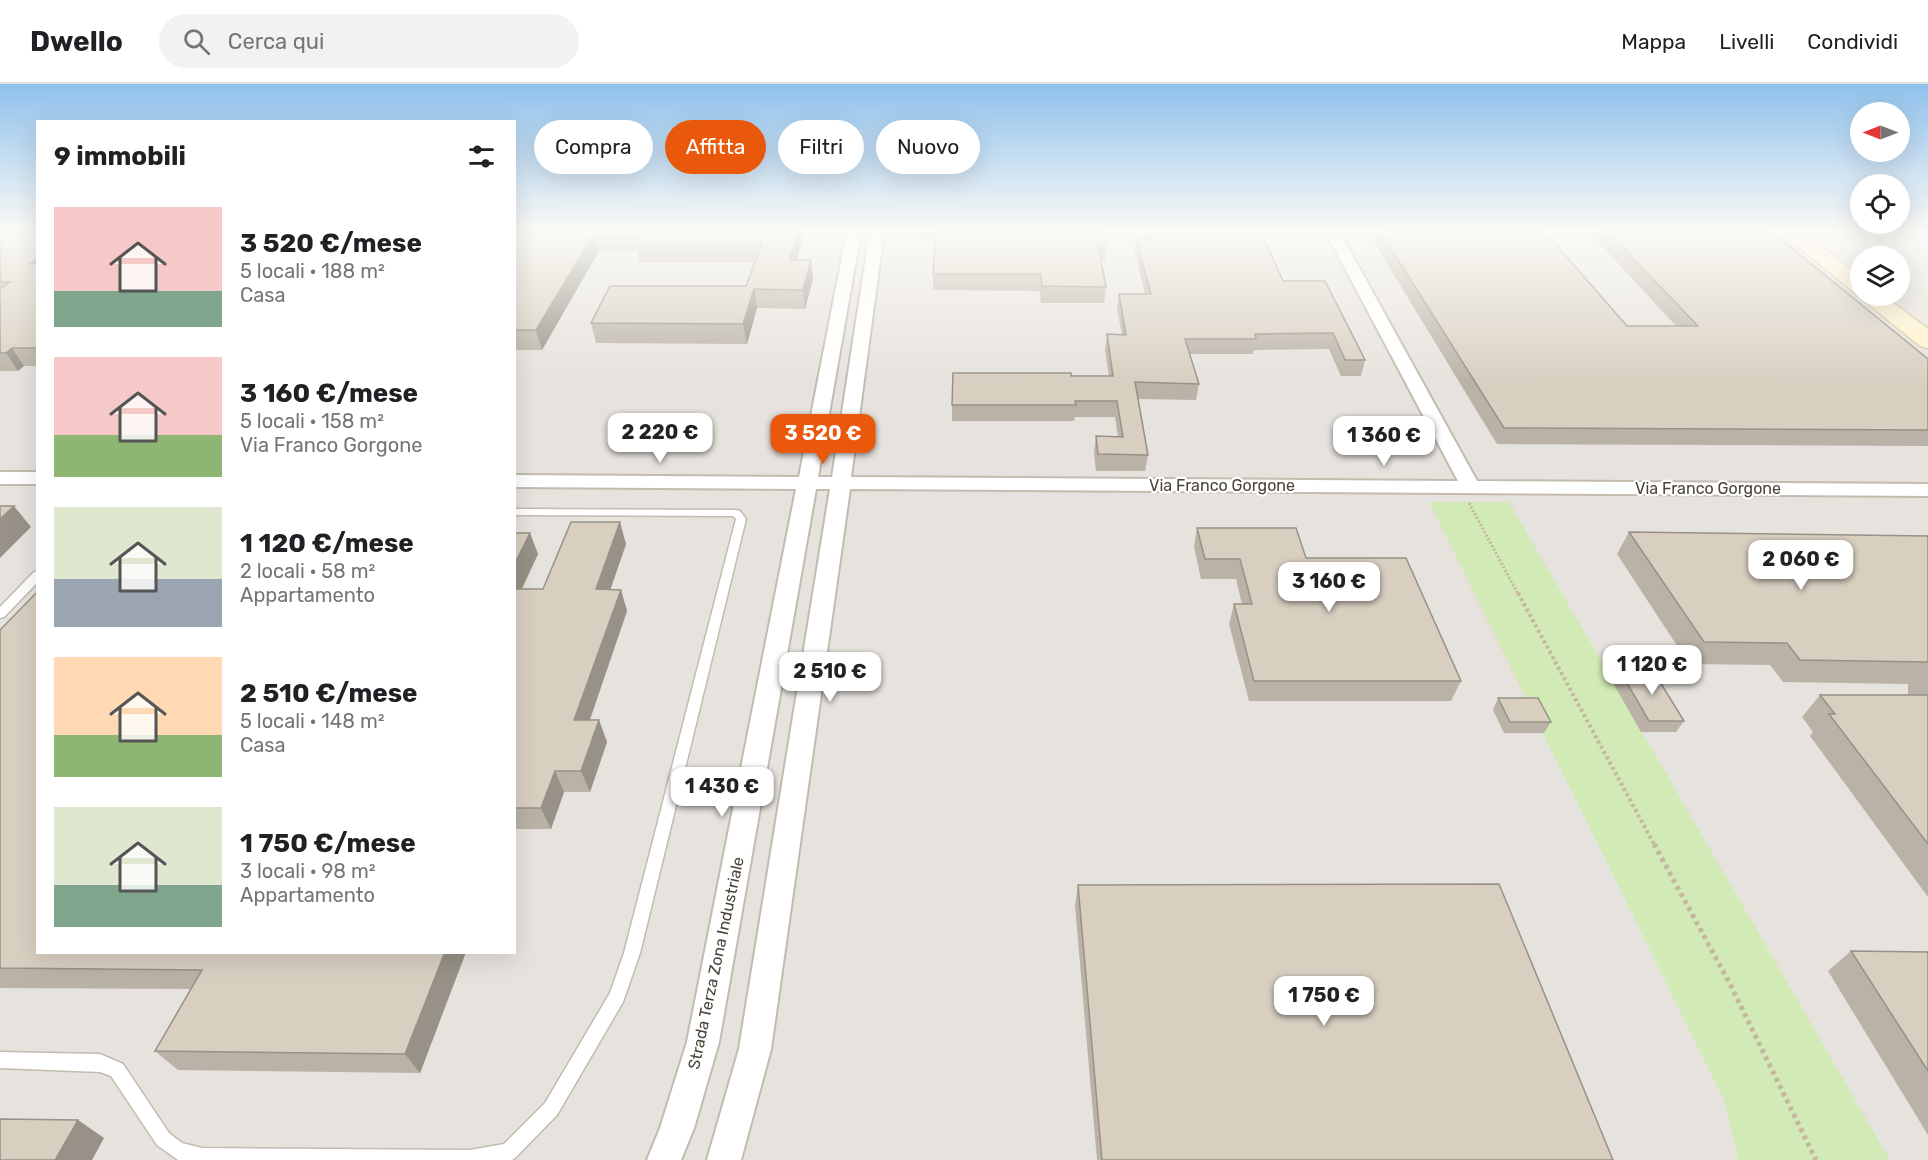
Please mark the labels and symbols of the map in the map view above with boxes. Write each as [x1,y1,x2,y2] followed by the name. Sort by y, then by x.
[1850,102,1910,162] north arrow
[605,413,715,464] pin: 2 220 €
[768,414,878,465] pin: 3 520 €
[1329,416,1439,467] pin: 1 360 €
[1149,476,1295,495] street label: Via Franco Gorgone
[1635,479,1781,498] street label: Via Franco Gorgone
[1746,540,1856,591] pin: 2 060 €
[1274,562,1384,613] pin: 3 160 €
[1597,645,1707,696] pin: 1 120 €
[775,652,885,703] pin: 2 510 €
[667,767,777,818] pin: 1 430 €
[684,855,748,1071] street label: Strada Terza Zona Industriale
[1269,976,1379,1027] pin: 1 750 €

